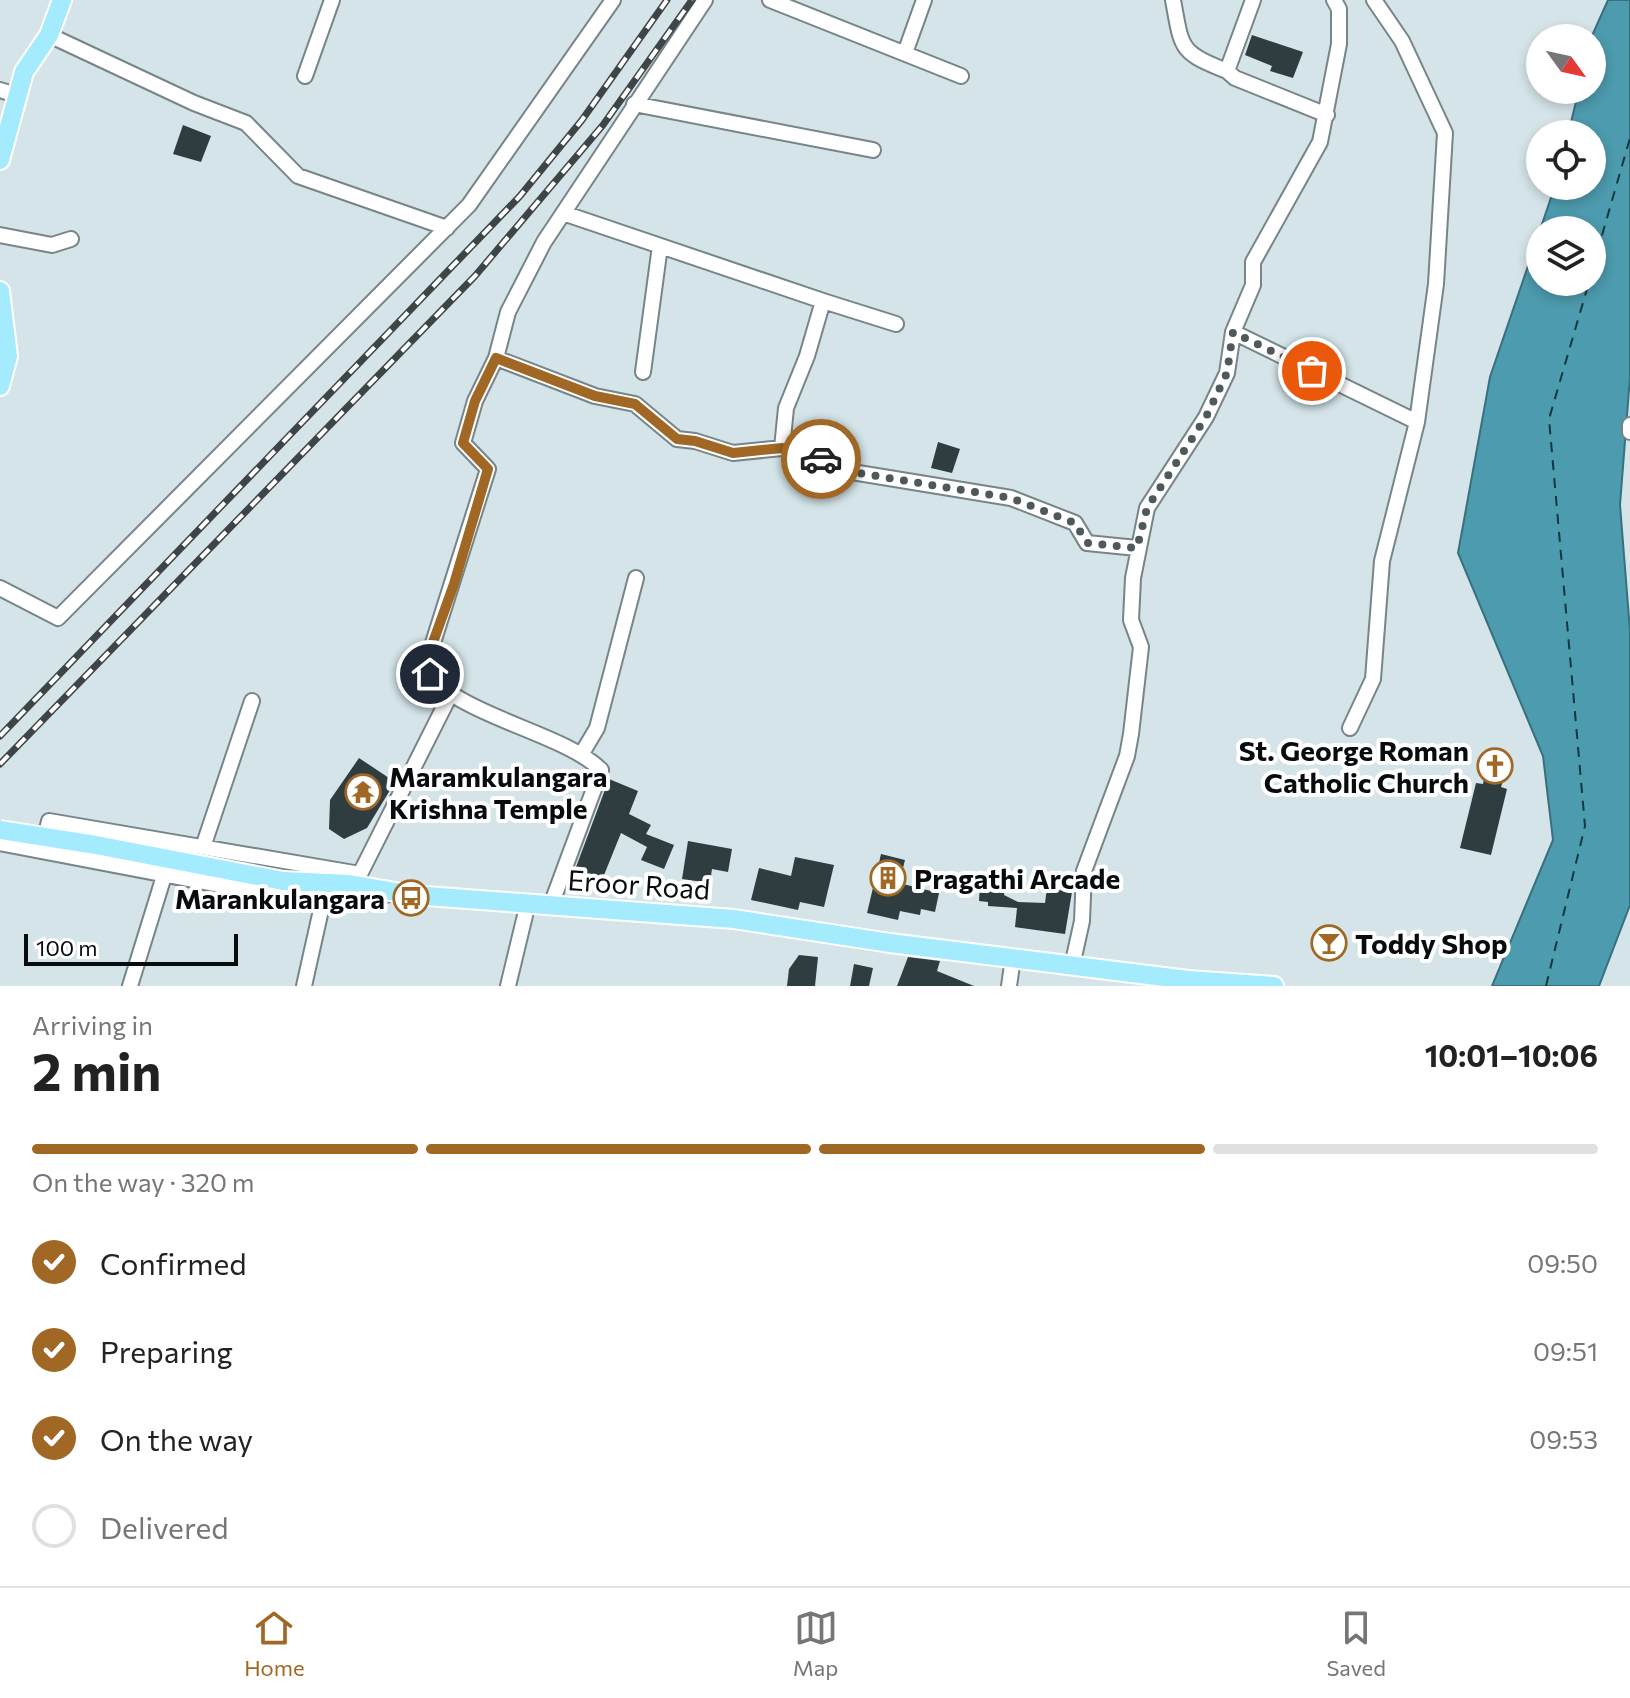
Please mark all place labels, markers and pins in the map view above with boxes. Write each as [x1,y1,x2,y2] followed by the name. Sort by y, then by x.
[1278,337,1346,405] pin
[396,640,464,708] pin
[1239,733,1469,799] place label: St. George Roman Catholic Church
[1476,747,1514,785] church icon: St. George Roman Catholic Church
[389,759,608,825] place label: Maramkulangara Krishna Temple
[344,773,382,811] temple icon: Maramkulangara Krishna Temple
[869,859,907,897] building icon: Pragathi Arcade
[914,861,1120,895] place label: Pragathi Arcade
[392,879,430,917] bus stop icon: Marankulangara
[175,881,385,915] place label: Marankulangara
[1310,924,1348,962] bar icon: Toddy Shop
[1355,926,1508,960] place label: Toddy Shop

